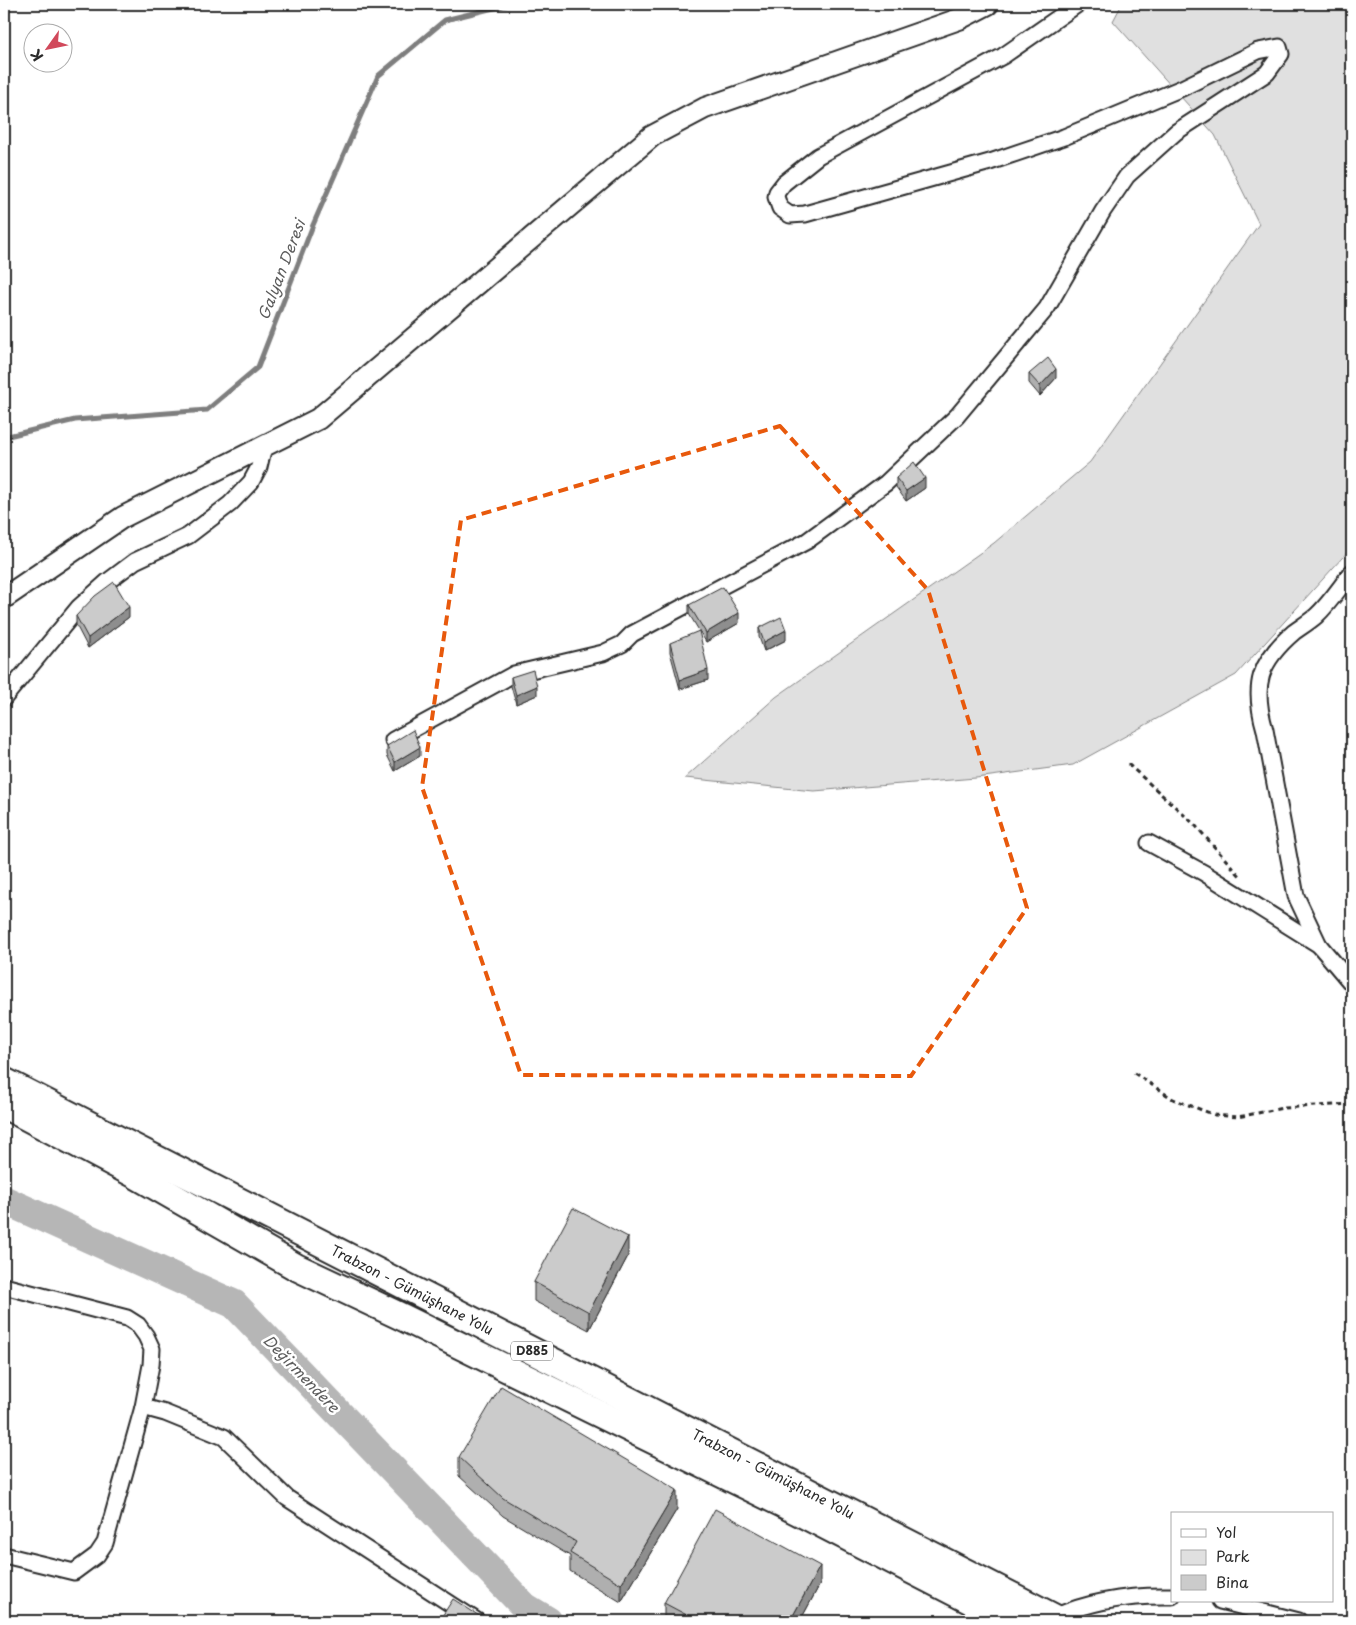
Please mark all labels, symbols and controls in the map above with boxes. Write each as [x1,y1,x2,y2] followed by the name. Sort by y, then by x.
[22,22,72,72] north arrow
[25,45,48,65] text: K
[251,214,311,323] water label: Galyan Deresi
[327,1239,497,1340] street label: Trabzon - Gümüşhane Yolu
[259,1329,346,1418] water label: Değirmendere
[511,1342,553,1360] road number: D885
[688,1423,858,1524] street label: Trabzon - Gümüşhane Yolu
[1171,1512,1334,1602] legend
[1216,1520,1237,1543] text: Yol
[1216,1544,1250,1567] text: Park
[1216,1570,1249,1593] text: Bina

